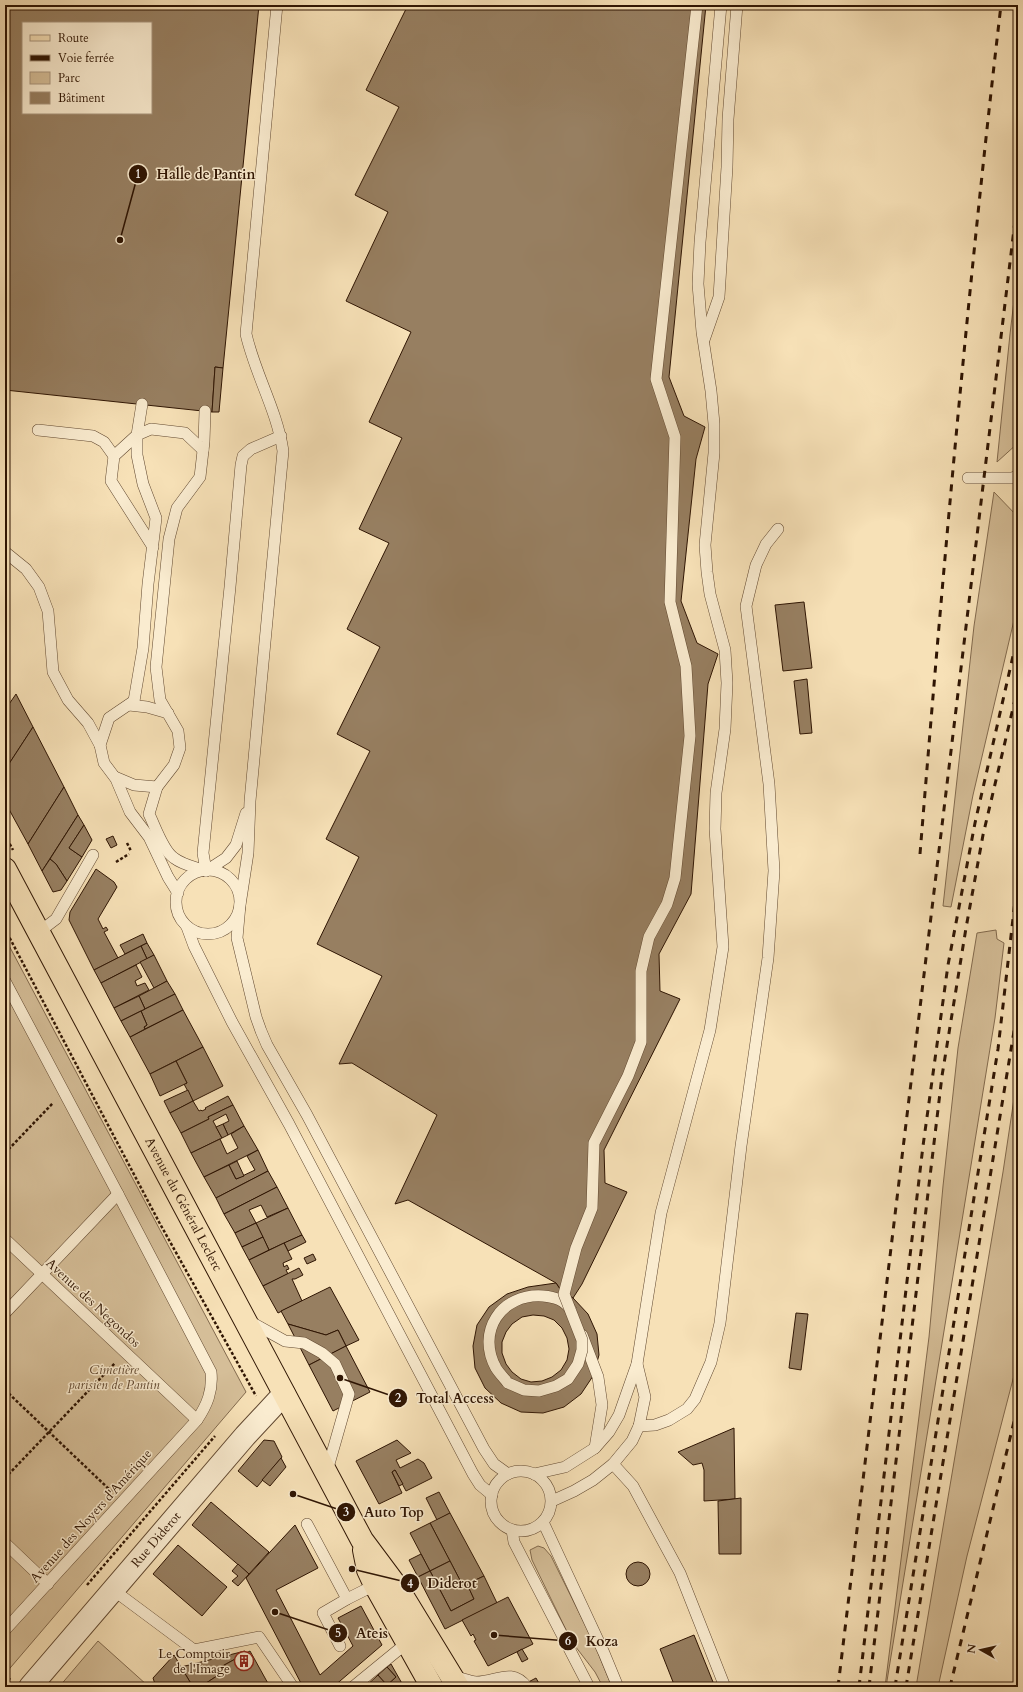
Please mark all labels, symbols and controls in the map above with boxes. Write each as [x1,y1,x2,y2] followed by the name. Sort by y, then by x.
[22,22,152,114] legend
[58,30,89,46] text: Route
[58,50,114,66] text: Voie ferrée
[58,70,81,86] text: Parc
[58,90,105,106] text: Bâtiment
[128,161,263,187] callout: Halle de Pantin
[157,165,255,184] text: Halle de Pantin
[135,166,141,182] text: 1
[140,1134,227,1275] street label: Avenue du Général Leclerc
[42,1254,144,1352] street label: Avenue des Negondos
[68,1361,160,1394] park label: Cimetière parisien de Pantin
[388,1385,502,1411] callout: Total Access
[416,1389,494,1408] text: Total Access
[395,1390,401,1406] text: 2
[26,1445,156,1587] street label: Avenue des Noyers d'Amérique
[336,1499,432,1525] callout: Auto Top
[364,1503,424,1522] text: Auto Top
[343,1504,349,1520] text: 3
[127,1508,185,1572] street label: Rue Diderot
[400,1570,485,1596] callout: Diderot
[427,1574,477,1593] text: Diderot
[407,1576,413,1592] text: 4
[328,1620,396,1646] callout: Ateis
[356,1624,388,1643] text: Ateis
[335,1625,341,1641] text: 5
[558,1628,626,1654] callout: Koza
[961,1630,1001,1670] north arrow
[586,1632,618,1651] text: Koza
[565,1633,571,1649] text: 6
[964,1642,980,1654] text: N
[158,1645,230,1678] place label: Le Comptoir de l'Image
[233,1650,255,1672] building icon: Le Comptoir de l'Image

